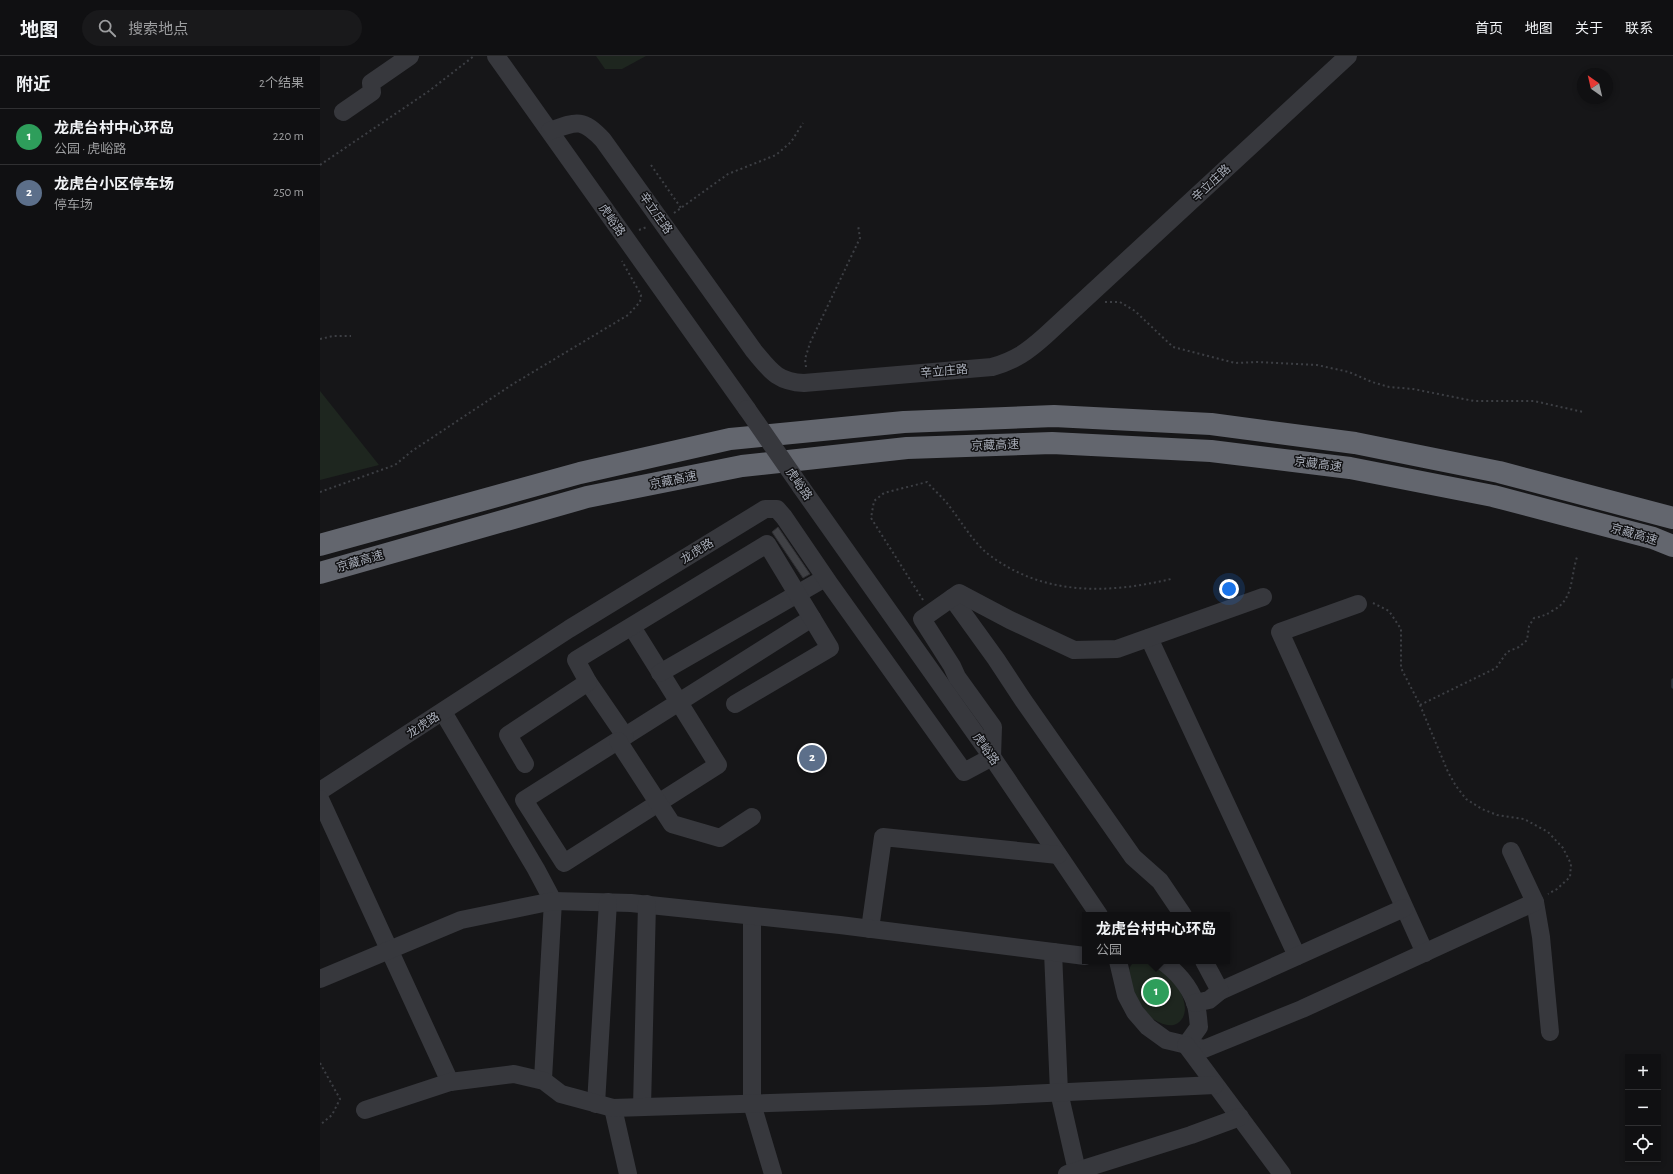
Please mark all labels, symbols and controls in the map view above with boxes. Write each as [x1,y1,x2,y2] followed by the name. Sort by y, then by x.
[82,10,362,46] search box
[96,17,118,39] icon: search
[20,21,58,40] text: 地图
[128,22,188,37] text: 搜索地点
[1475,22,1503,36] text: 首页
[1525,22,1553,36] text: 地图
[1575,22,1603,36] text: 关于
[1625,22,1653,36] text: 联系
[1577,68,1613,104] north arrow
[16,76,50,93] text: 附近
[259,77,304,90] text: 2个结果
[54,121,174,136] text: 龙虎台村中心环岛
[27,130,31,143] text: 1
[273,130,304,143] text: 220 m
[54,143,126,156] text: 公园 · 虎峪路
[1189,162,1233,204] street label: 辛立庄路
[54,177,174,192] text: 龙虎台小区停车场
[26,186,32,199] text: 2
[273,186,304,199] text: 250 m
[637,189,676,236] street label: 辛立庄路
[54,199,93,212] text: 停车场
[597,201,628,238] street label: 虎峪路
[919,362,968,379] street label: 辛立庄路
[971,437,1019,452] street label: 京藏高速
[1293,454,1343,473] street label: 京藏高速
[784,465,815,502] street label: 虎峪路
[648,469,698,490] street label: 京藏高速
[1609,521,1659,546] street label: 京藏高速
[678,536,715,566] street label: 龙虎路
[335,548,385,573] street label: 京藏高速
[1219,579,1239,599] your location
[404,709,441,740] street label: 龙虎路
[971,730,1002,767] street label: 虎峪路
[799,743,825,773] pin: 2
[1082,912,1230,964] popup
[1096,922,1216,937] text: 龙虎台村中心环岛
[1096,944,1122,957] text: 公园
[1143,977,1169,1007] pin: 1
[1625,1054,1661,1162] map controls
[1625,1054,1661,1090] button: +
[1625,1090,1661,1126] button: −
[1625,1126,1661,1162] button: locate

